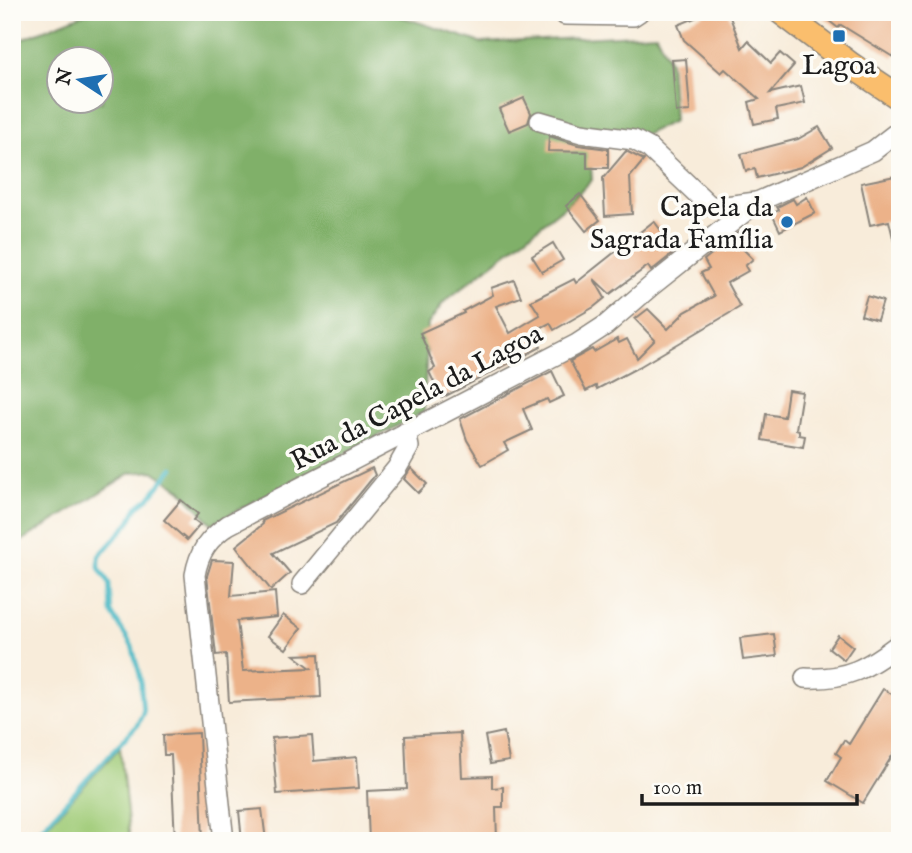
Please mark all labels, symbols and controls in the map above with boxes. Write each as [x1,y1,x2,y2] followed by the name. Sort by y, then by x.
[831,28,847,44] marker: Lagoa
[46,46,116,116] north arrow
[802,49,877,84] place label: Lagoa
[52,66,79,88] text: N
[590,191,774,258] place label: Capela da Sagrada Família
[779,214,795,230] marker: Capela da Sagrada Família
[285,316,550,480] street label: Rua da Capela da Lagoa
[642,762,858,806] scale bar
[653,775,702,802] text: 100 m

